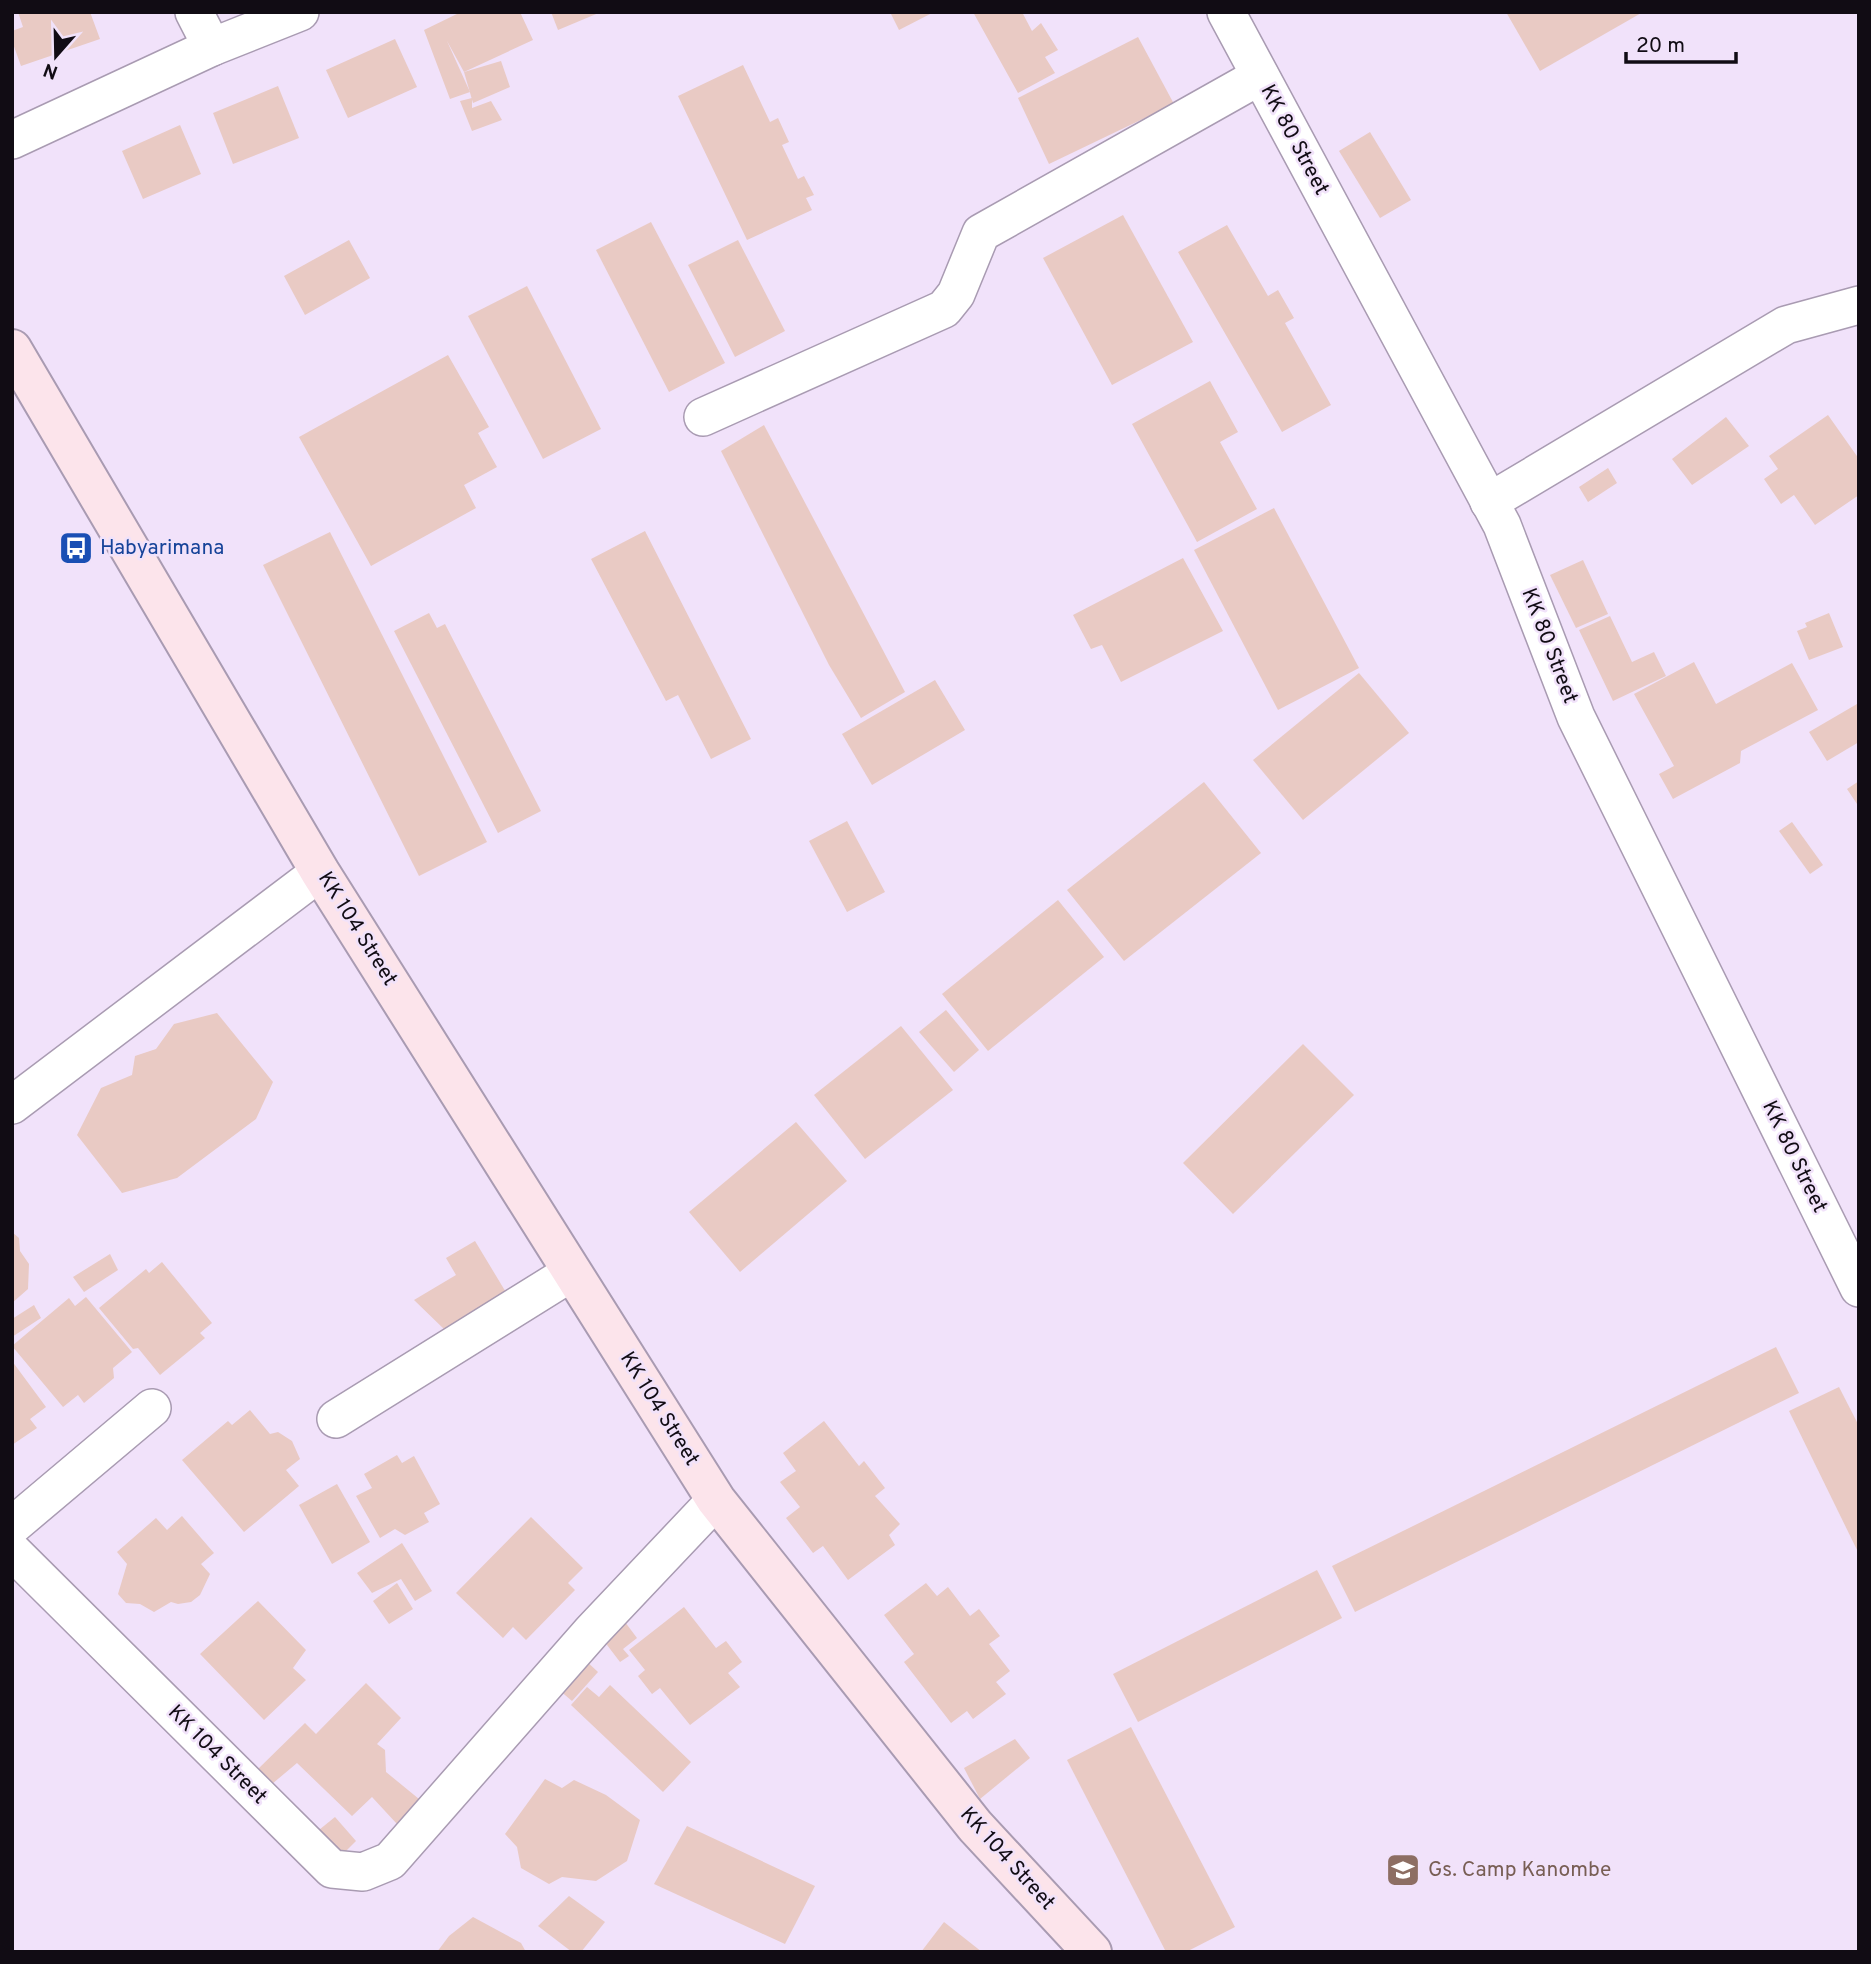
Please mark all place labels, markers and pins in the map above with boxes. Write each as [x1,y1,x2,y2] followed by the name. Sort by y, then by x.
[57,529,95,567] bus stop icon: Habyarimana
[100,535,224,562] place label: Habyarimana
[1384,1851,1422,1889] school or university icon: Gs. Camp Kanombe
[1428,1857,1611,1884] place label: Gs. Camp Kanombe

